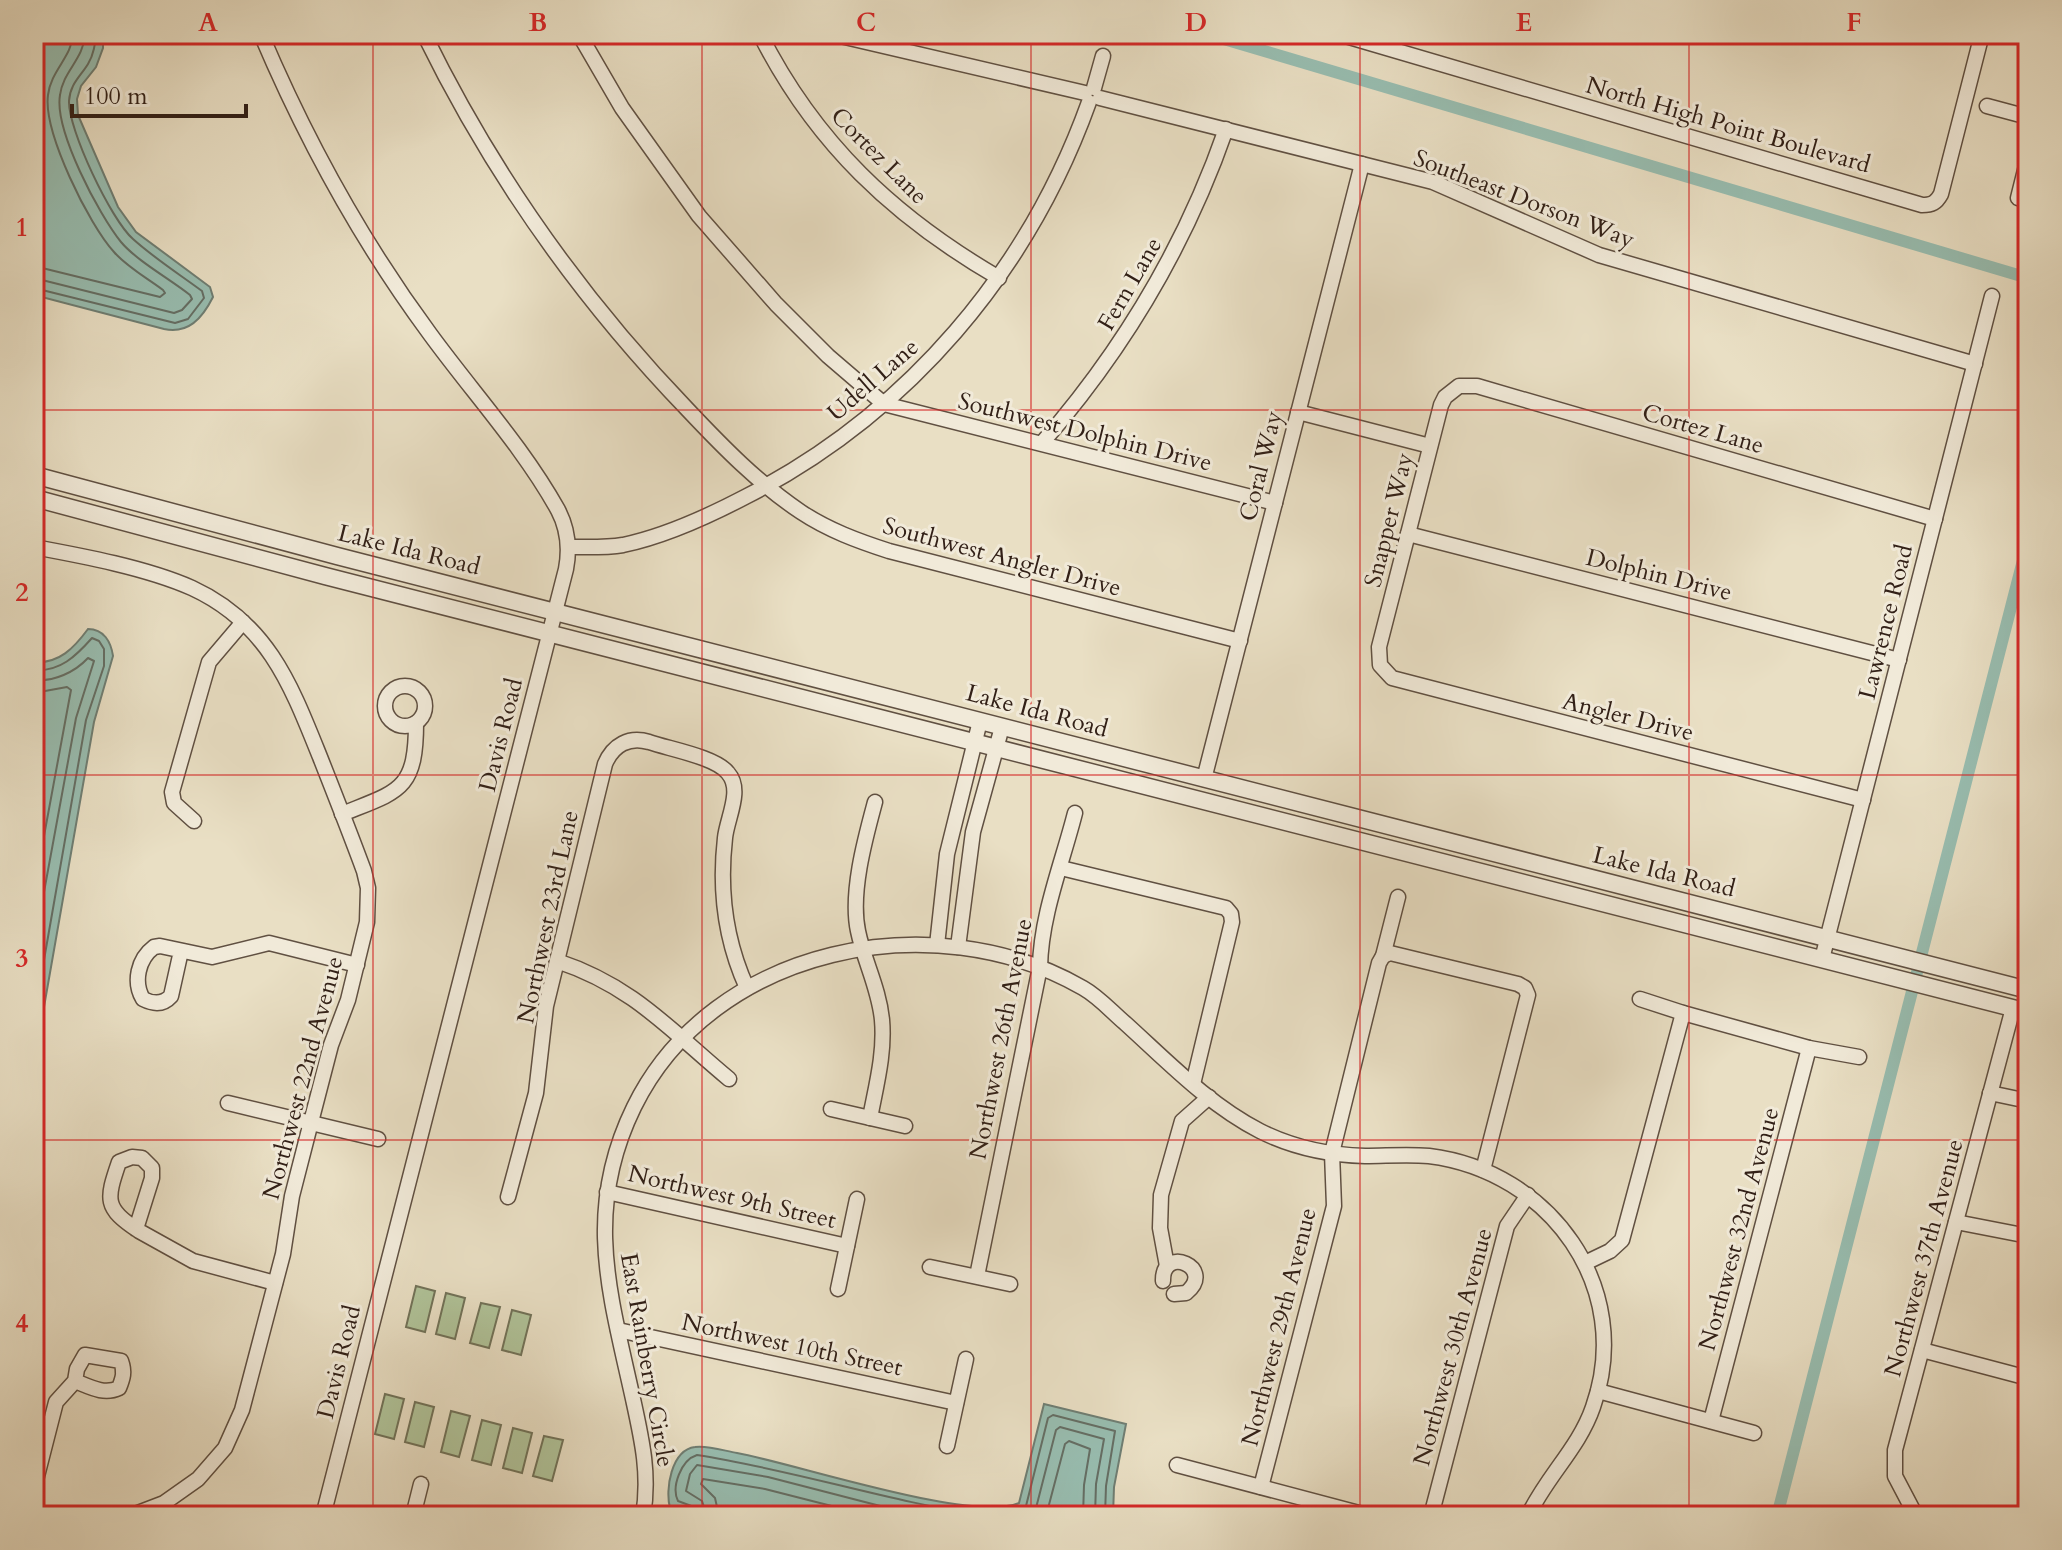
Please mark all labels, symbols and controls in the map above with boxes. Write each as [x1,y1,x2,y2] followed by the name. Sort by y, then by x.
[198,5,218,40] text: A
[529,5,547,40] text: B
[856,5,876,40] text: C
[1185,5,1207,40] text: D
[1516,5,1532,40] text: E
[1846,5,1862,40] text: F
[72,68,246,118] scale bar
[1582,69,1874,181] street label: North High Point Boulevard
[84,80,148,113] text: 100 m
[823,100,935,212] street label: Cortez Lane
[1409,142,1639,256] street label: Southeast Dorson Way
[15,210,29,245] text: 1
[1090,231,1170,337] street label: Fern Lane
[820,331,926,429] street label: Udell Lane
[955,384,1215,480] street label: Southwest Dolphin Drive
[1638,396,1768,462] street label: Cortez Lane
[1231,407,1291,525] street label: Coral Way
[1356,449,1422,591] street label: Snapper Way
[879,509,1125,605] street label: Southwest Angler Drive
[334,516,484,584] street label: Lake Ida Road
[1583,541,1735,609] street label: Dolphin Drive
[1851,541,1921,703] street label: Lawrence Road
[15,575,29,610] text: 2
[471,675,531,795] street label: Davis Road
[962,676,1112,746] street label: Lake Ida Road
[1559,685,1697,749] street label: Angler Drive
[509,807,587,1027] street label: Northwest 23rd Lane
[1589,838,1739,906] street label: Lake Ida Road
[961,916,1041,1162] street label: Northwest 26th Avenue
[15,941,29,976] text: 3
[255,953,351,1203] street label: Northwest 22nd Avenue
[1691,1104,1787,1354] street label: Northwest 32nd Avenue
[1876,1136,1972,1380] street label: Northwest 37th Avenue
[625,1157,840,1237] street label: Northwest 9th Street
[1233,1204,1325,1450] street label: Northwest 29th Avenue
[1405,1225,1501,1469] street label: Northwest 30th Avenue
[612,1250,682,1470] street label: East Rainberry Circle
[309,1302,369,1422] street label: Davis Road
[15,1306,29,1341] text: 4
[679,1306,906,1385] street label: Northwest 10th Street

